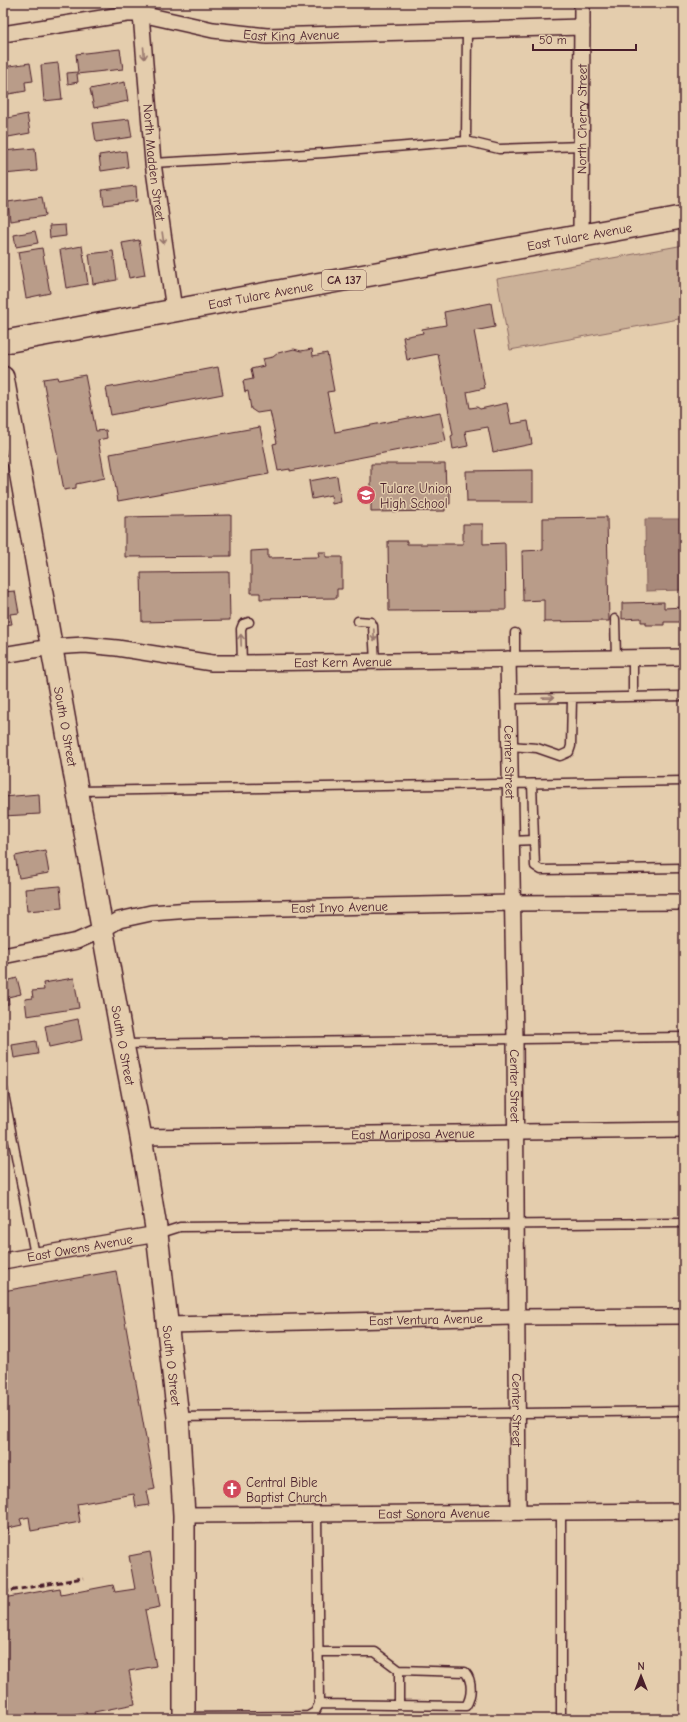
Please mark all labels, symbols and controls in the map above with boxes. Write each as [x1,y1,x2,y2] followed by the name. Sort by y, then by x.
[242,26,340,44] street label: East King Avenue
[533,26,636,52] scale bar
[539,33,567,47] text: 50 m
[140,46,147,59] one-way arrow
[574,63,590,174] street label: North Cherry Street
[140,103,168,223] street label: North Madden Street
[526,220,634,254] street label: East Tulare Avenue
[159,231,167,244] one-way arrow
[322,270,366,290] road number: CA 137
[207,278,315,312] street label: East Tulare Avenue
[380,481,452,511] place label: Tulare Union High School
[355,484,377,506] school or university icon: Tulare Union High School
[370,628,377,641] one-way arrow
[237,634,245,647] one-way arrow
[294,654,393,670] street label: East Kern Avenue
[51,685,80,769] street label: South O Street
[541,694,554,702] one-way arrow
[501,725,518,800] street label: Center Street
[291,899,389,916] street label: East Inyo Avenue
[108,1004,138,1088] street label: South O Street
[507,1049,523,1124] street label: Center Street
[351,1126,475,1142] street label: East Mariposa Avenue
[26,1231,134,1265] street label: East Owens Avenue
[369,1311,484,1328] street label: East Ventura Avenue
[160,1324,184,1408] street label: South O Street
[509,1373,525,1448] street label: Center Street
[246,1475,327,1505] place label: Central Bible Baptist Church
[221,1478,243,1500] church icon: Central Bible Baptist Church
[378,1506,490,1521] street label: East Sonora Avenue
[621,1656,661,1696] north arrow
[637,1660,645,1673] text: N

